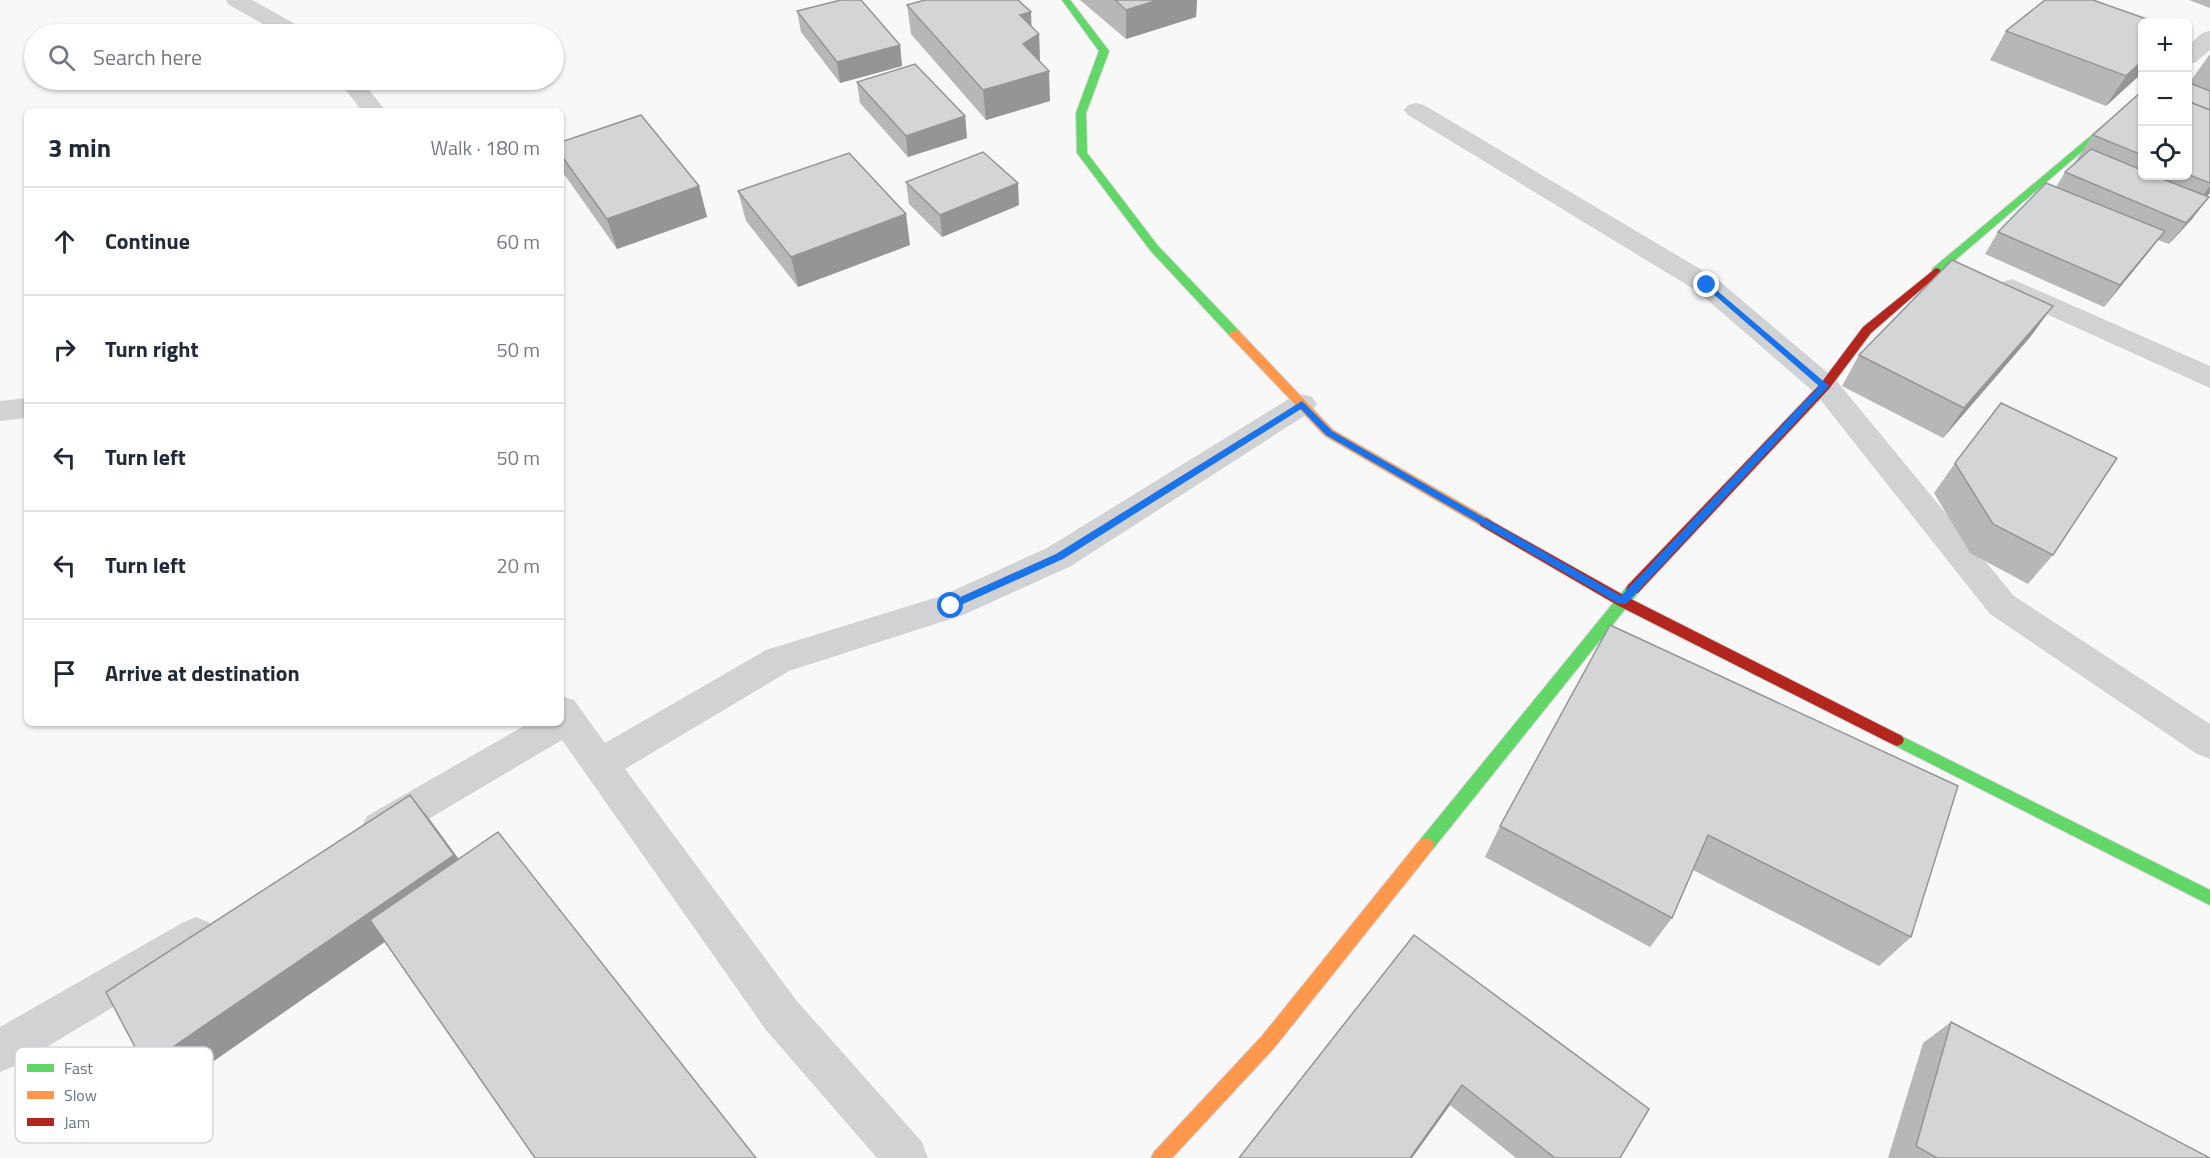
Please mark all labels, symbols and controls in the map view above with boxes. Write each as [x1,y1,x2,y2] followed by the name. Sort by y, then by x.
[2138,18,2192,180] map controls
[2138,18,2192,72] button: +
[24,24,564,90] search box
[93,40,202,74] text: Search here
[45,41,78,74] icon: search
[2138,72,2192,126] button: −
[2138,126,2192,180] button: locate
[48,128,111,167] text: 3 min
[431,132,540,163] text: Walk · 180 m
[105,224,190,258] text: Continue
[48,225,81,258] icon: ahead
[496,226,540,257] text: 60 m
[1693,271,1719,297] route end
[105,332,199,366] text: Turn right
[48,333,81,366] icon: right
[496,334,540,365] text: 50 m
[105,440,186,474] text: Turn left
[48,441,81,474] icon: left
[496,442,540,473] text: 50 m
[105,548,186,582] text: Turn left
[48,549,81,582] icon: left
[496,550,540,581] text: 20 m
[937,592,963,618] route start
[105,656,300,690] text: Arrive at destination
[48,657,81,690] icon: arrive
[15,1047,213,1143] legend
[64,1056,93,1080] text: Fast
[64,1083,97,1107] text: Slow
[64,1110,90,1134] text: Jam

